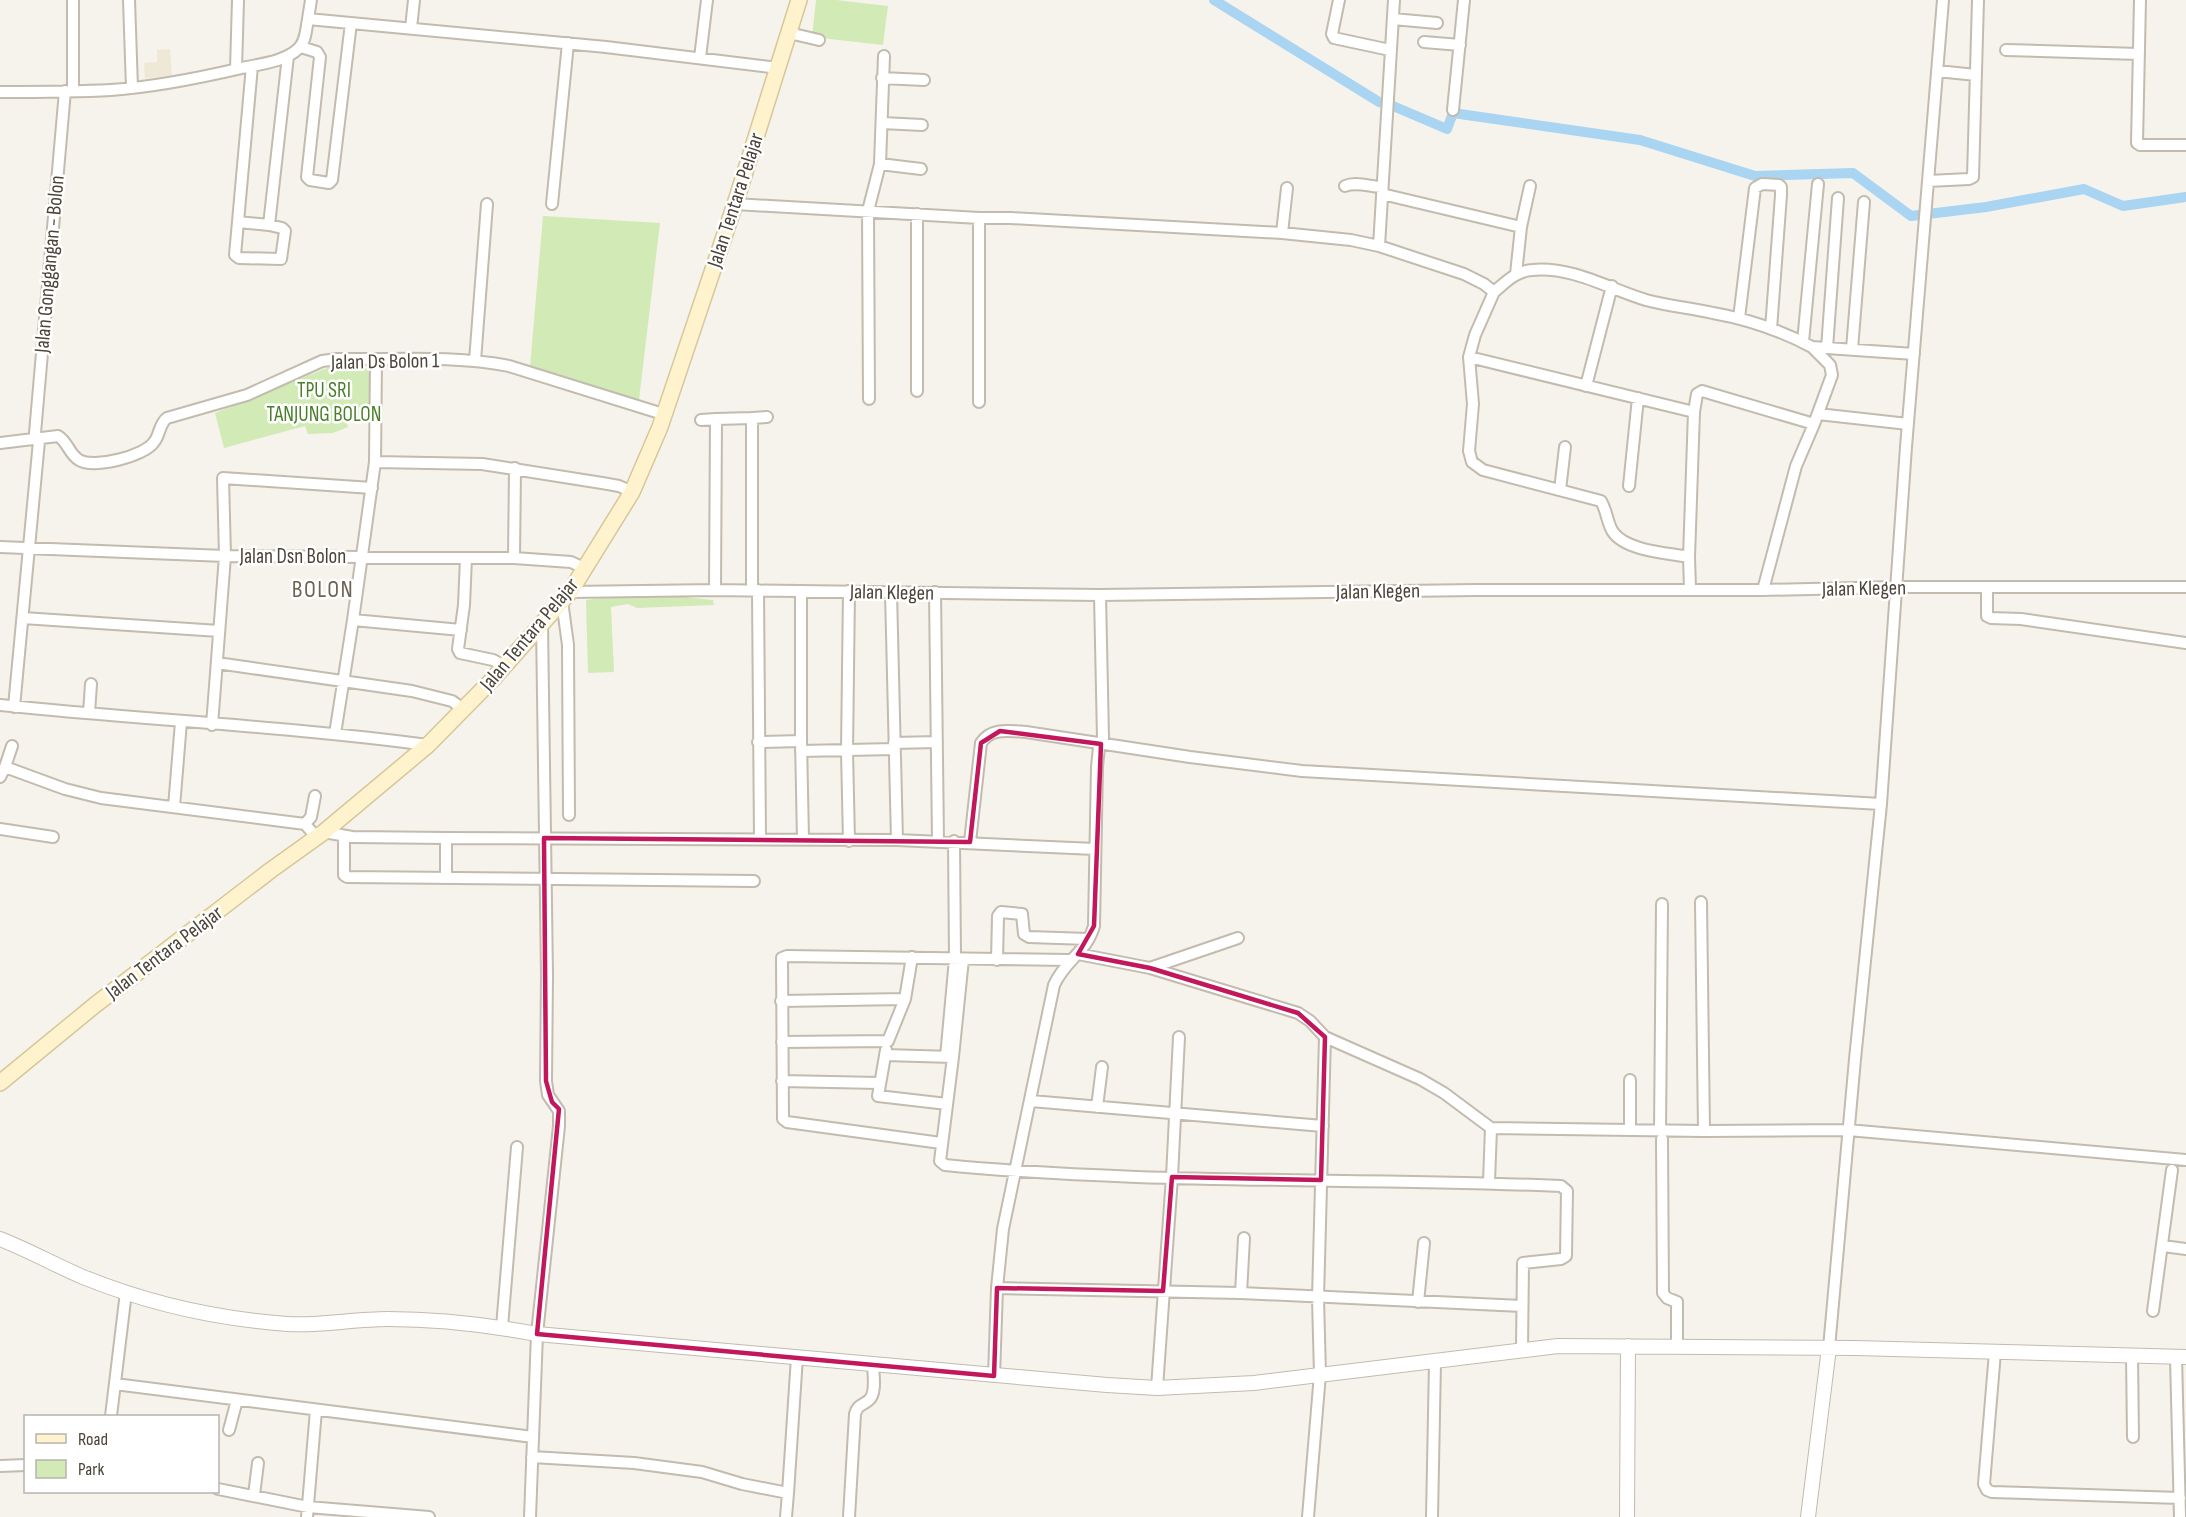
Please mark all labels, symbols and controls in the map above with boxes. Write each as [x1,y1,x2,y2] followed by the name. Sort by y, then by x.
[702,130,769,272] street label: Jalan Tentara Pelajar
[29,174,70,355] street label: Jalan Gonggangan - Bolon
[330,348,440,375] street label: Jalan Ds Bolon 1
[267,378,381,427] park label: TPU SRI TANJUNG BOLON
[239,544,346,569] street label: Jalan Dsn Bolon
[474,573,584,697] street label: Jalan Tentara Pelajar
[292,575,354,604] district label: BOLON
[1821,575,1906,602] street label: Jalan Klegen
[1335,578,1420,605] street label: Jalan Klegen
[849,579,934,606] street label: Jalan Klegen
[100,900,228,1005] street label: Jalan Tentara Pelajar
[24,1415,219,1493] legend
[78,1429,108,1450] text: Road
[78,1459,104,1480] text: Park

